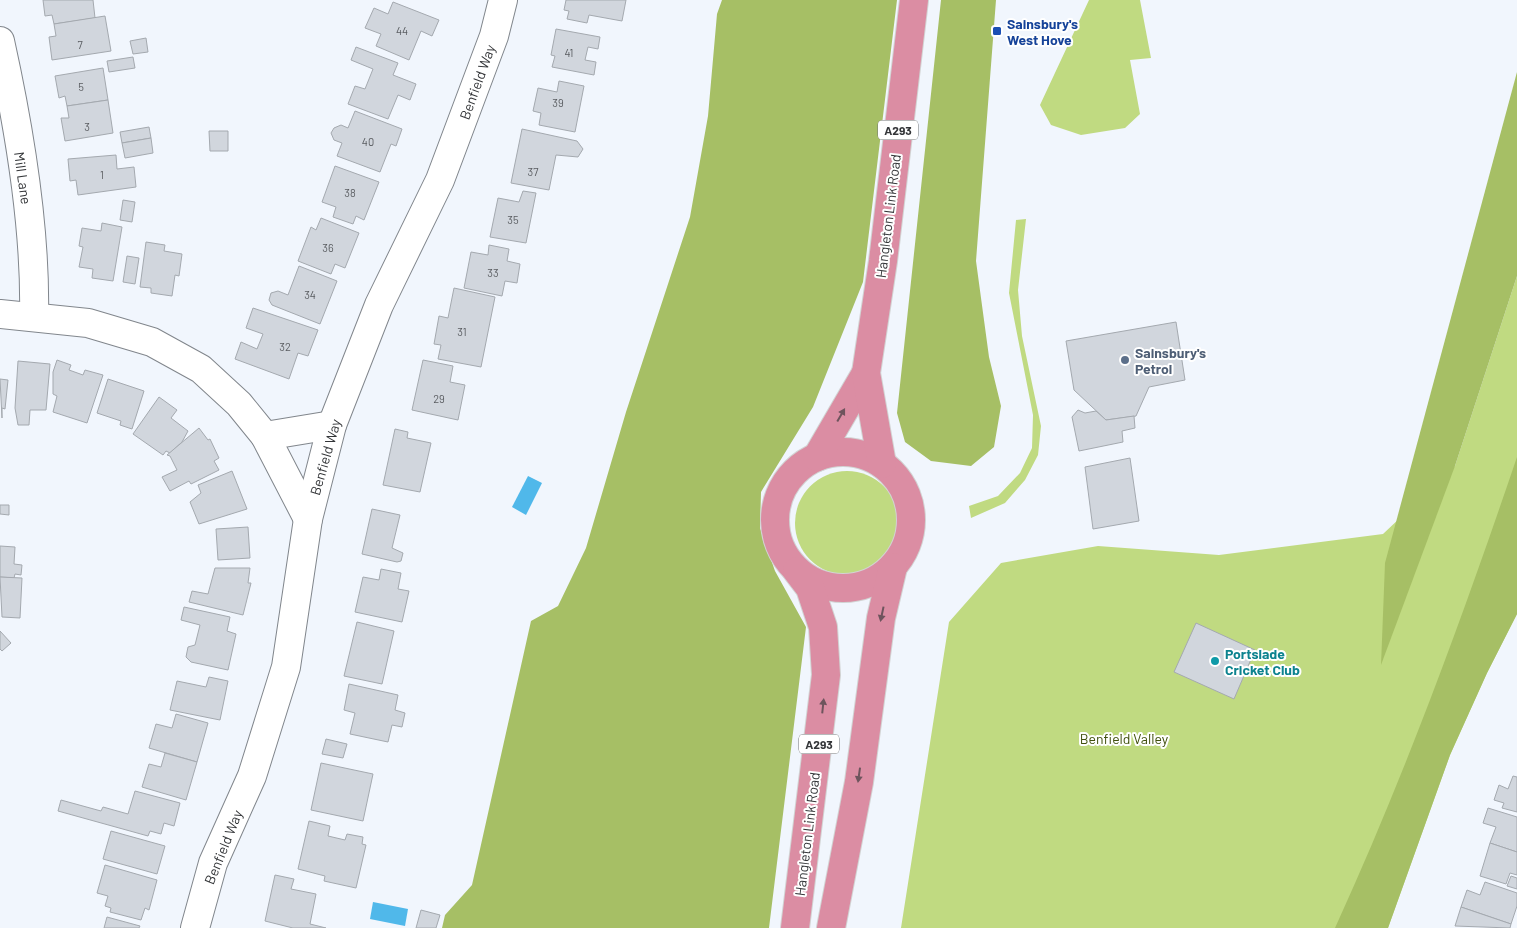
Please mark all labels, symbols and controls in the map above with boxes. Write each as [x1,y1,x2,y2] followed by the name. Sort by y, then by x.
[1007,15,1078,48] place label: Sainsbury's West Hove
[396,24,408,37] house number: 44
[991,25,1003,37] marker: Sainsbury's West Hove
[77,38,83,51] house number: 7
[456,42,499,122] street label: Benfield Way
[565,46,573,59] house number: 41
[78,80,84,93] house number: 5
[552,96,564,109] house number: 39
[84,120,90,133] house number: 3
[878,120,918,140] road number: A293
[362,135,374,148] house number: 40
[11,151,35,205] street label: Mill Lane
[872,153,904,279] street label: Hangleton Link Road
[528,165,538,178] house number: 37
[100,168,104,181] house number: 1
[344,186,356,199] house number: 38
[507,213,519,226] house number: 35
[322,241,334,254] house number: 36
[487,266,499,279] house number: 33
[304,288,316,301] house number: 34
[457,325,467,338] house number: 31
[279,340,291,353] house number: 32
[1135,344,1206,377] place label: Sainsbury's Petrol
[1119,354,1131,366] marker: Sainsbury's Petrol
[433,392,445,405] house number: 29
[837,408,845,422] one-way arrow
[306,416,344,497] street label: Benfield Way
[878,606,886,622] one-way arrow
[1225,645,1300,678] place label: Portslade Cricket Club
[1209,655,1221,667] marker: Portslade Cricket Club
[819,698,827,714] one-way arrow
[1080,730,1169,747] park label: Benfield Valley
[799,734,839,754] road number: A293
[855,767,863,783] one-way arrow
[791,771,823,897] street label: Hangleton Link Road
[200,807,246,887] street label: Benfield Way

